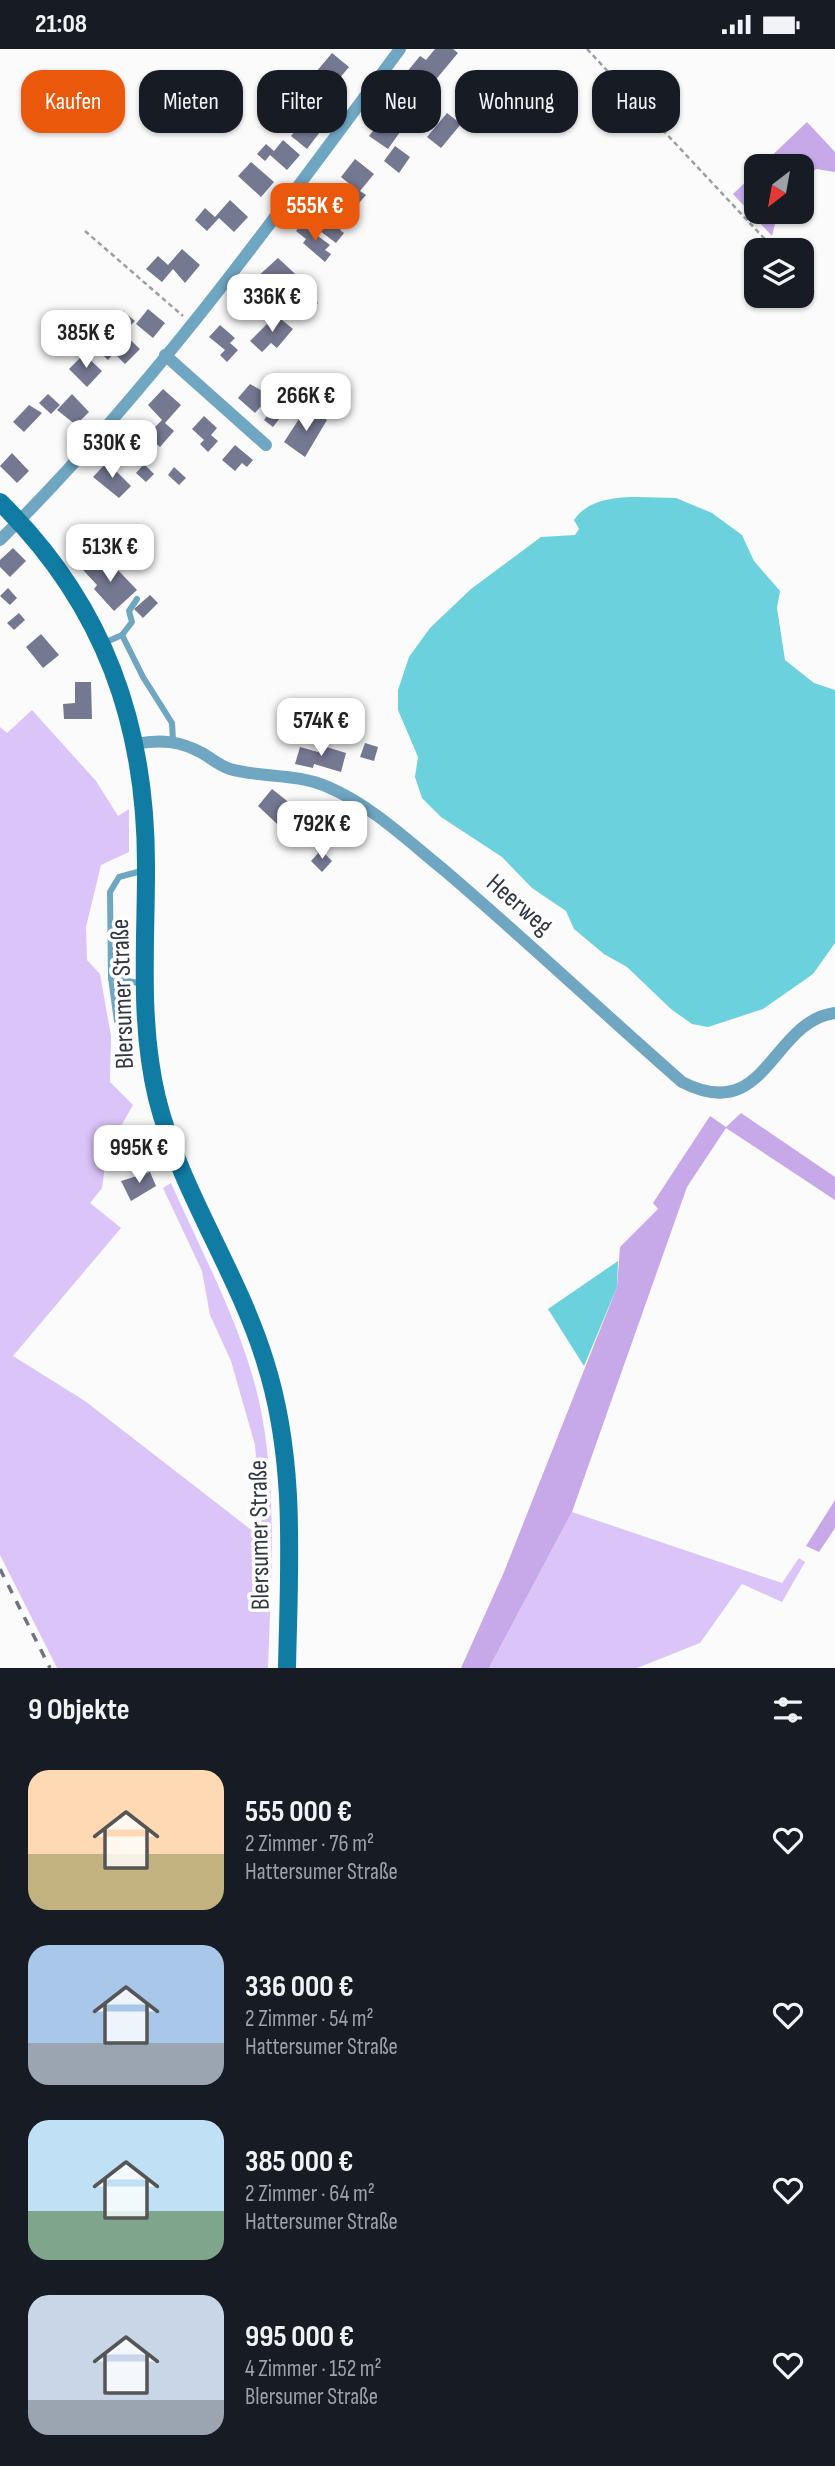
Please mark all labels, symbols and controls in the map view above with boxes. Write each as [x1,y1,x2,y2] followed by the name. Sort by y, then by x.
[35,9,87,40] text: 21:08
[21,70,125,133] chip: Kaufen
[139,70,243,133] chip: Mieten
[257,70,347,133] chip: Filter
[361,70,441,133] chip: Neu
[455,70,578,133] chip: Wohnung
[592,70,680,133] chip: Haus
[744,154,814,224] north arrow
[744,154,814,308] map controls
[258,183,372,243] pin: 555K €
[287,192,343,220] text: 555K €
[744,238,814,308] button: layers
[215,275,329,334] pin: 336K €
[243,283,301,311] text: 336K €
[29,311,143,370] pin: 385K €
[57,319,115,347] text: 385K €
[249,373,363,433] pin: 266K €
[277,382,335,410] text: 266K €
[55,421,169,480] pin: 530K €
[83,429,141,457] text: 530K €
[53,525,167,584] pin: 513K €
[82,533,138,561] text: 513K €
[264,699,378,758] pin: 574K €
[293,707,349,735] text: 574K €
[265,801,379,861] pin: 792K €
[293,810,351,838] text: 792K €
[480,868,558,942] street label: Heerweg
[105,918,141,1070] street label: Blersumer Straße
[82,1125,196,1185] pin: 995K €
[110,1134,168,1162] text: 995K €
[243,1460,277,1610] street label: Blersumer Straße
[769,1691,807,1729] icon: filters
[28,1692,130,1728] text: 9 Objekte
[245,1794,352,1830] text: 555 000 €
[84,1798,168,1882] icon: home
[769,1821,807,1859] icon: heart
[245,1830,374,1858] text: 2 Zimmer · 76 m²
[245,1858,398,1886] text: Hattersumer Straße
[245,1969,354,2005] text: 336 000 €
[84,1973,168,2057] icon: home
[769,1996,807,2034] icon: heart
[245,2005,374,2033] text: 2 Zimmer · 54 m²
[245,2033,398,2061] text: Hattersumer Straße
[245,2144,353,2180] text: 385 000 €
[84,2148,168,2232] icon: home
[769,2171,807,2209] icon: heart
[245,2180,375,2208] text: 2 Zimmer · 64 m²
[245,2208,398,2236] text: Hattersumer Straße
[245,2319,354,2355] text: 995 000 €
[84,2323,168,2407] icon: home
[769,2346,807,2384] icon: heart
[245,2355,382,2383] text: 4 Zimmer · 152 m²
[245,2383,378,2411] text: Blersumer Straße

